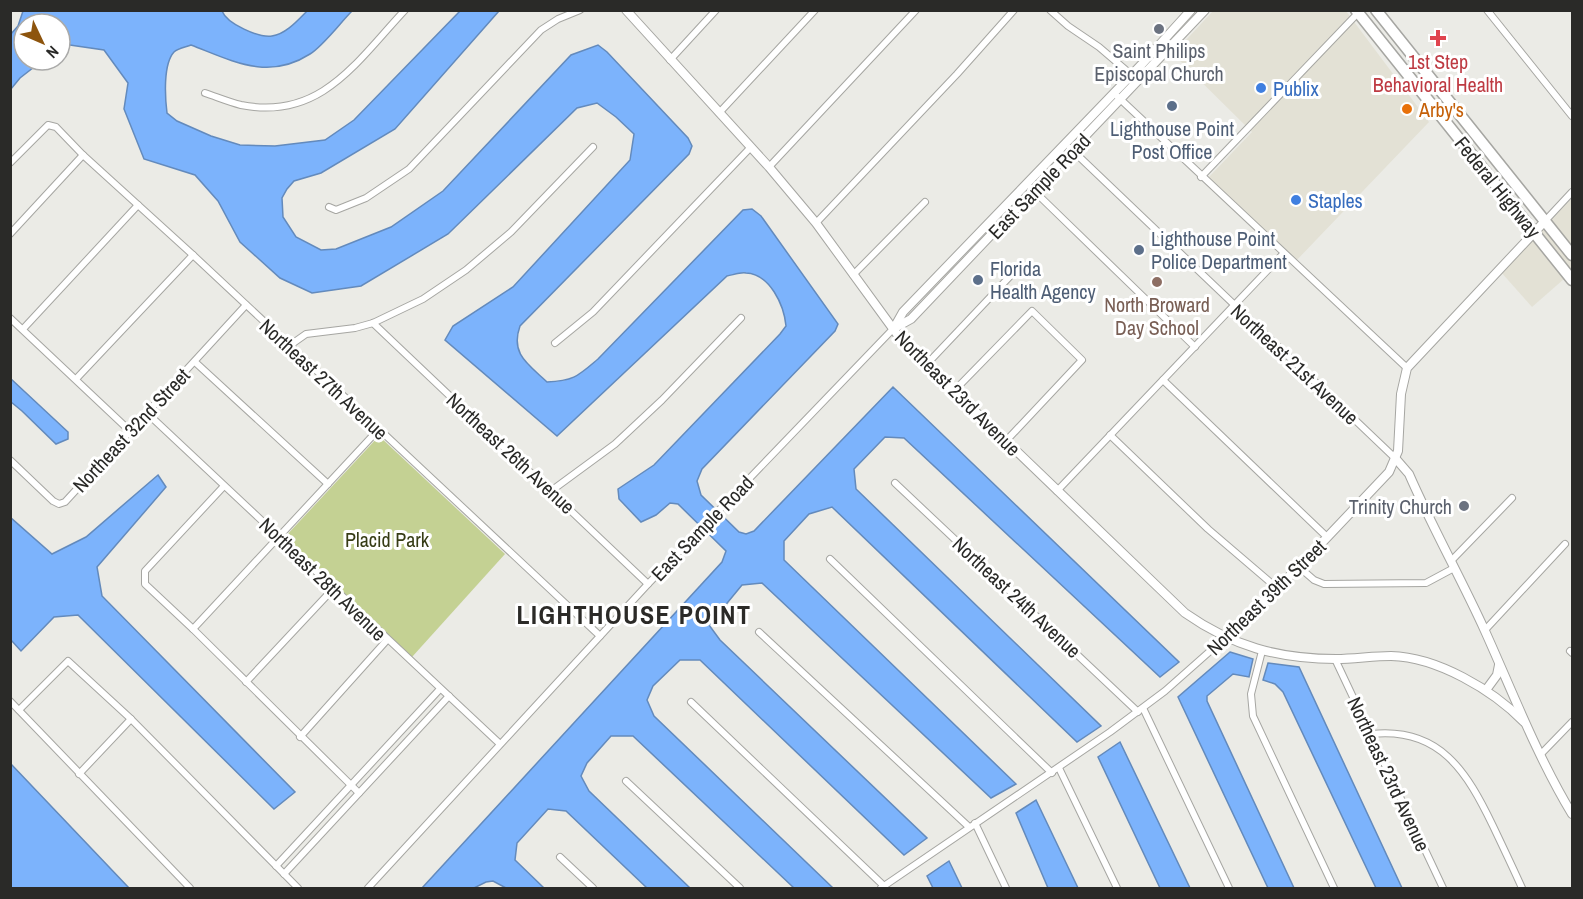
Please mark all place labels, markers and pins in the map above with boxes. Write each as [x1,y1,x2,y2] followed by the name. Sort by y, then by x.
[1152,22,1166,36] marker: Saint Philips Episcopal Church
[1429,29,1447,47] marker: 1st Step Behavioral Health
[1094,37,1224,87] place label: Saint Philips Episcopal Church
[1373,48,1503,98] place label: 1st Step Behavioral Health
[1273,75,1319,102] place label: Publix
[1254,81,1268,95] marker: Publix
[1418,96,1464,123] place label: Arby's
[1165,99,1179,113] marker: Lighthouse Point Post Office
[1400,102,1414,116] marker: Arby's
[1110,115,1234,165] place label: Lighthouse Point Post Office
[1308,187,1363,214] place label: Staples
[1289,193,1303,207] marker: Staples
[1151,225,1287,275] place label: Lighthouse Point Police Department
[1132,243,1146,257] marker: Lighthouse Point Police Department
[990,255,1097,305] place label: Florida Health Agency
[971,273,985,287] marker: Florida Health Agency
[1150,275,1164,289] marker: North Broward Day School
[1104,291,1210,341] place label: North Broward Day School
[1349,493,1452,520] place label: Trinity Church
[1457,499,1471,513] marker: Trinity Church

